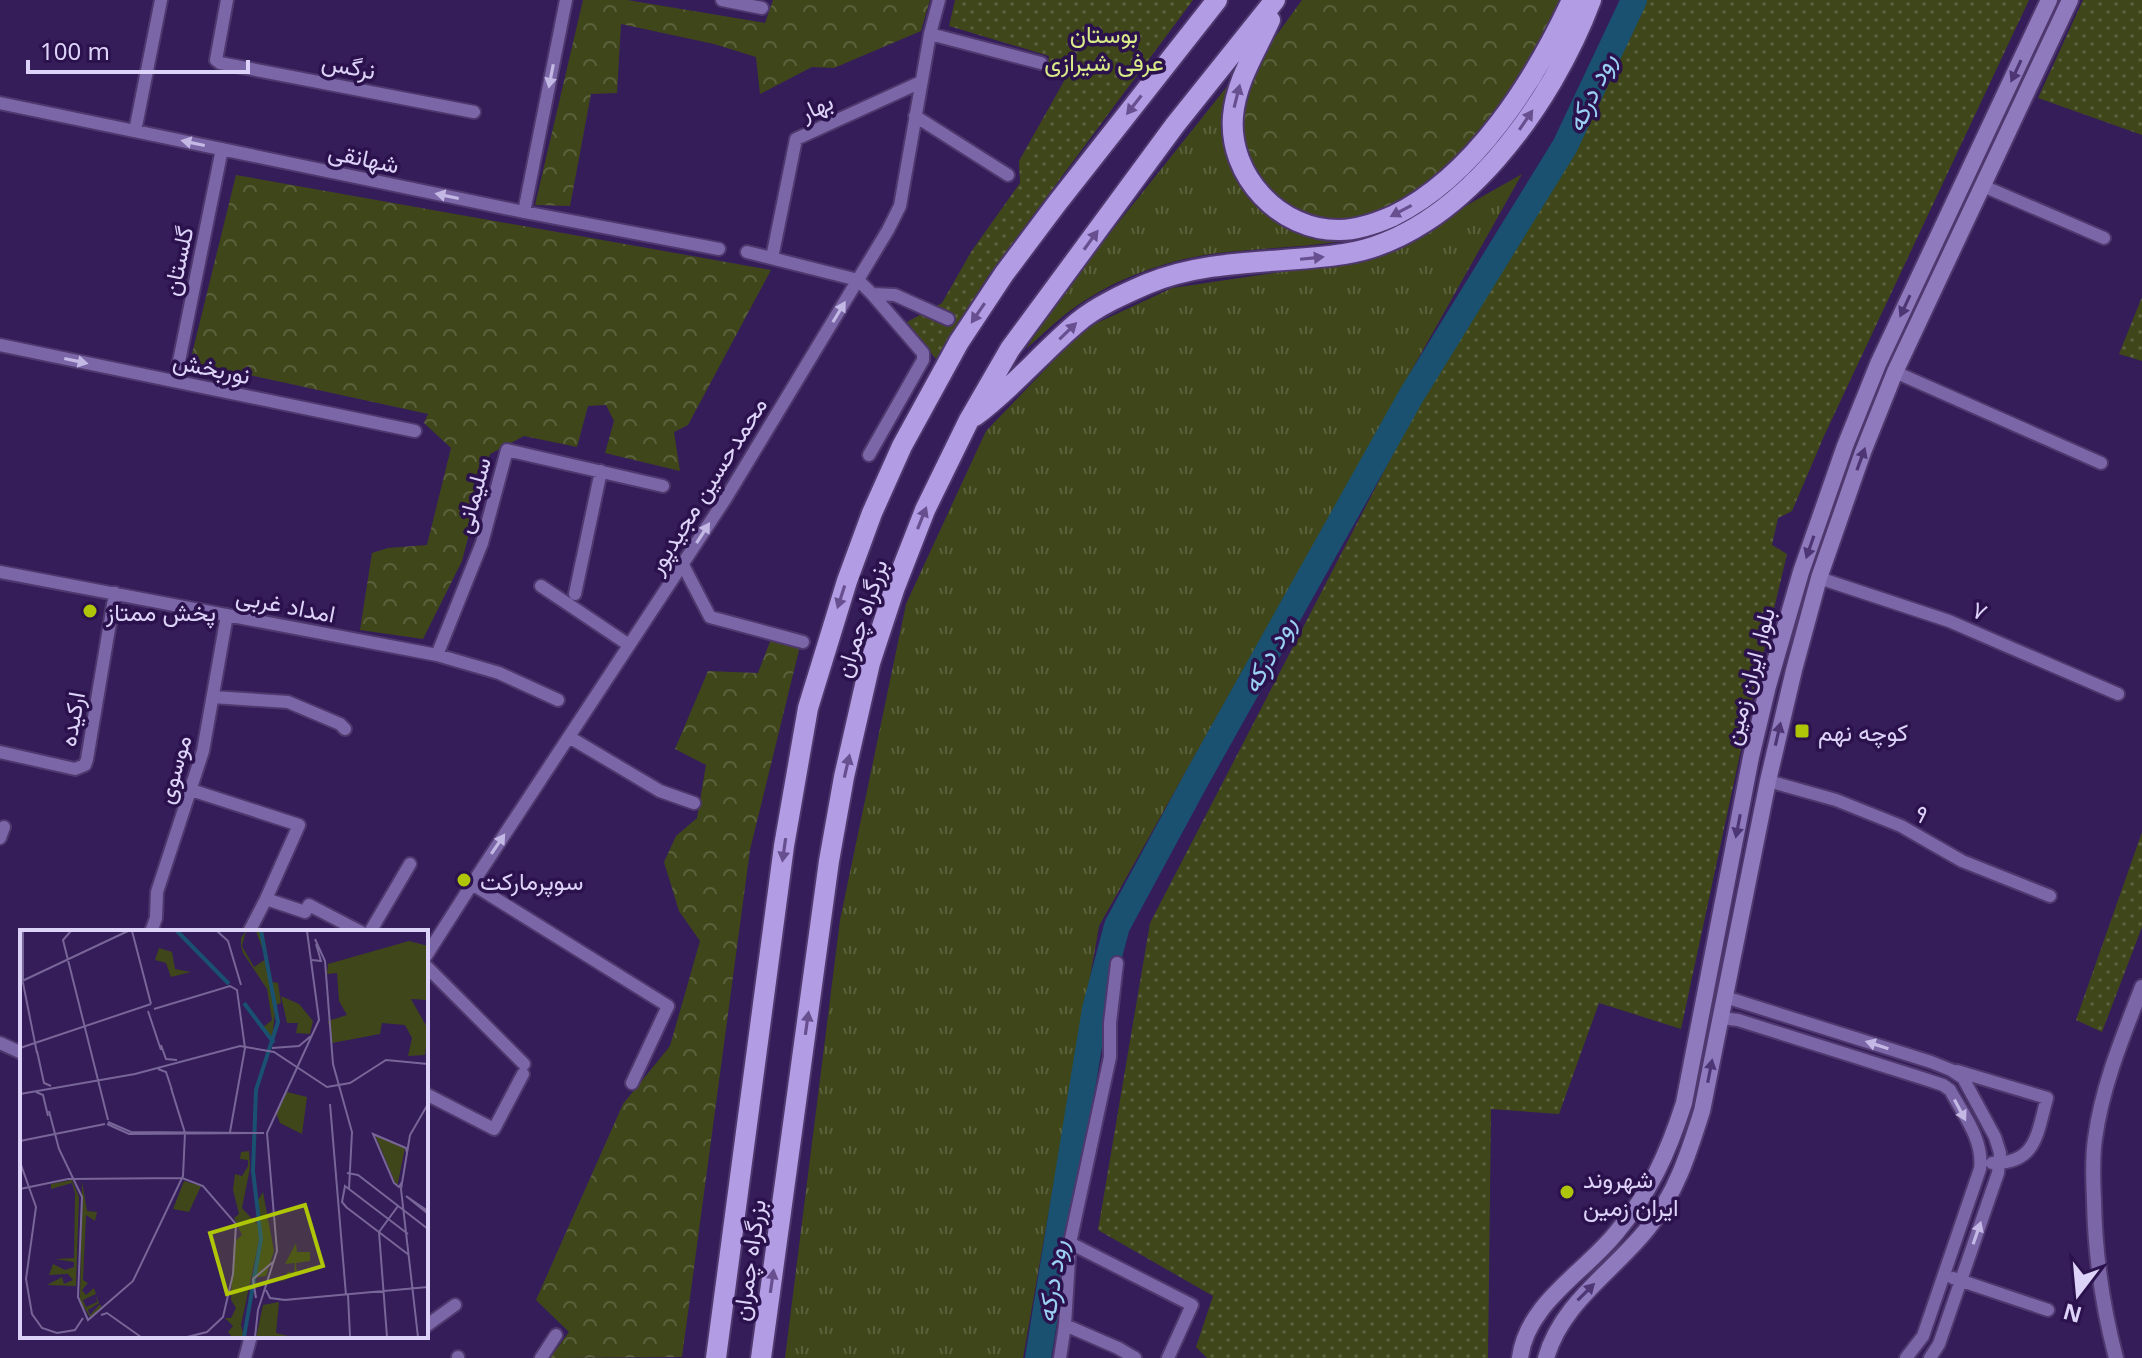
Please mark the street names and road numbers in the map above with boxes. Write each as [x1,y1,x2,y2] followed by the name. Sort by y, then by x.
[319,44,379,86] street label: نرگس
[793,84,838,128] street label: بهار
[326,133,402,181] street label: شهانقی
[154,223,200,299] street label: گلستان
[170,343,254,391] street label: نوربخش
[638,390,775,581] street label: محمدحسین مجیدپور
[446,453,498,537] street label: سلیمانی
[825,555,896,682] street label: بزرگراه چمران
[234,578,338,630] street label: امداد غربی
[1967,592,1993,628] street label: ۷
[1714,604,1782,748] street label: بلوار ایران زمین
[50,689,92,749] street label: ارکیده
[147,731,199,807] street label: موسوی
[1909,796,1935,830] street label: ۹
[723,1197,774,1323] street label: بزرگراه چمران

